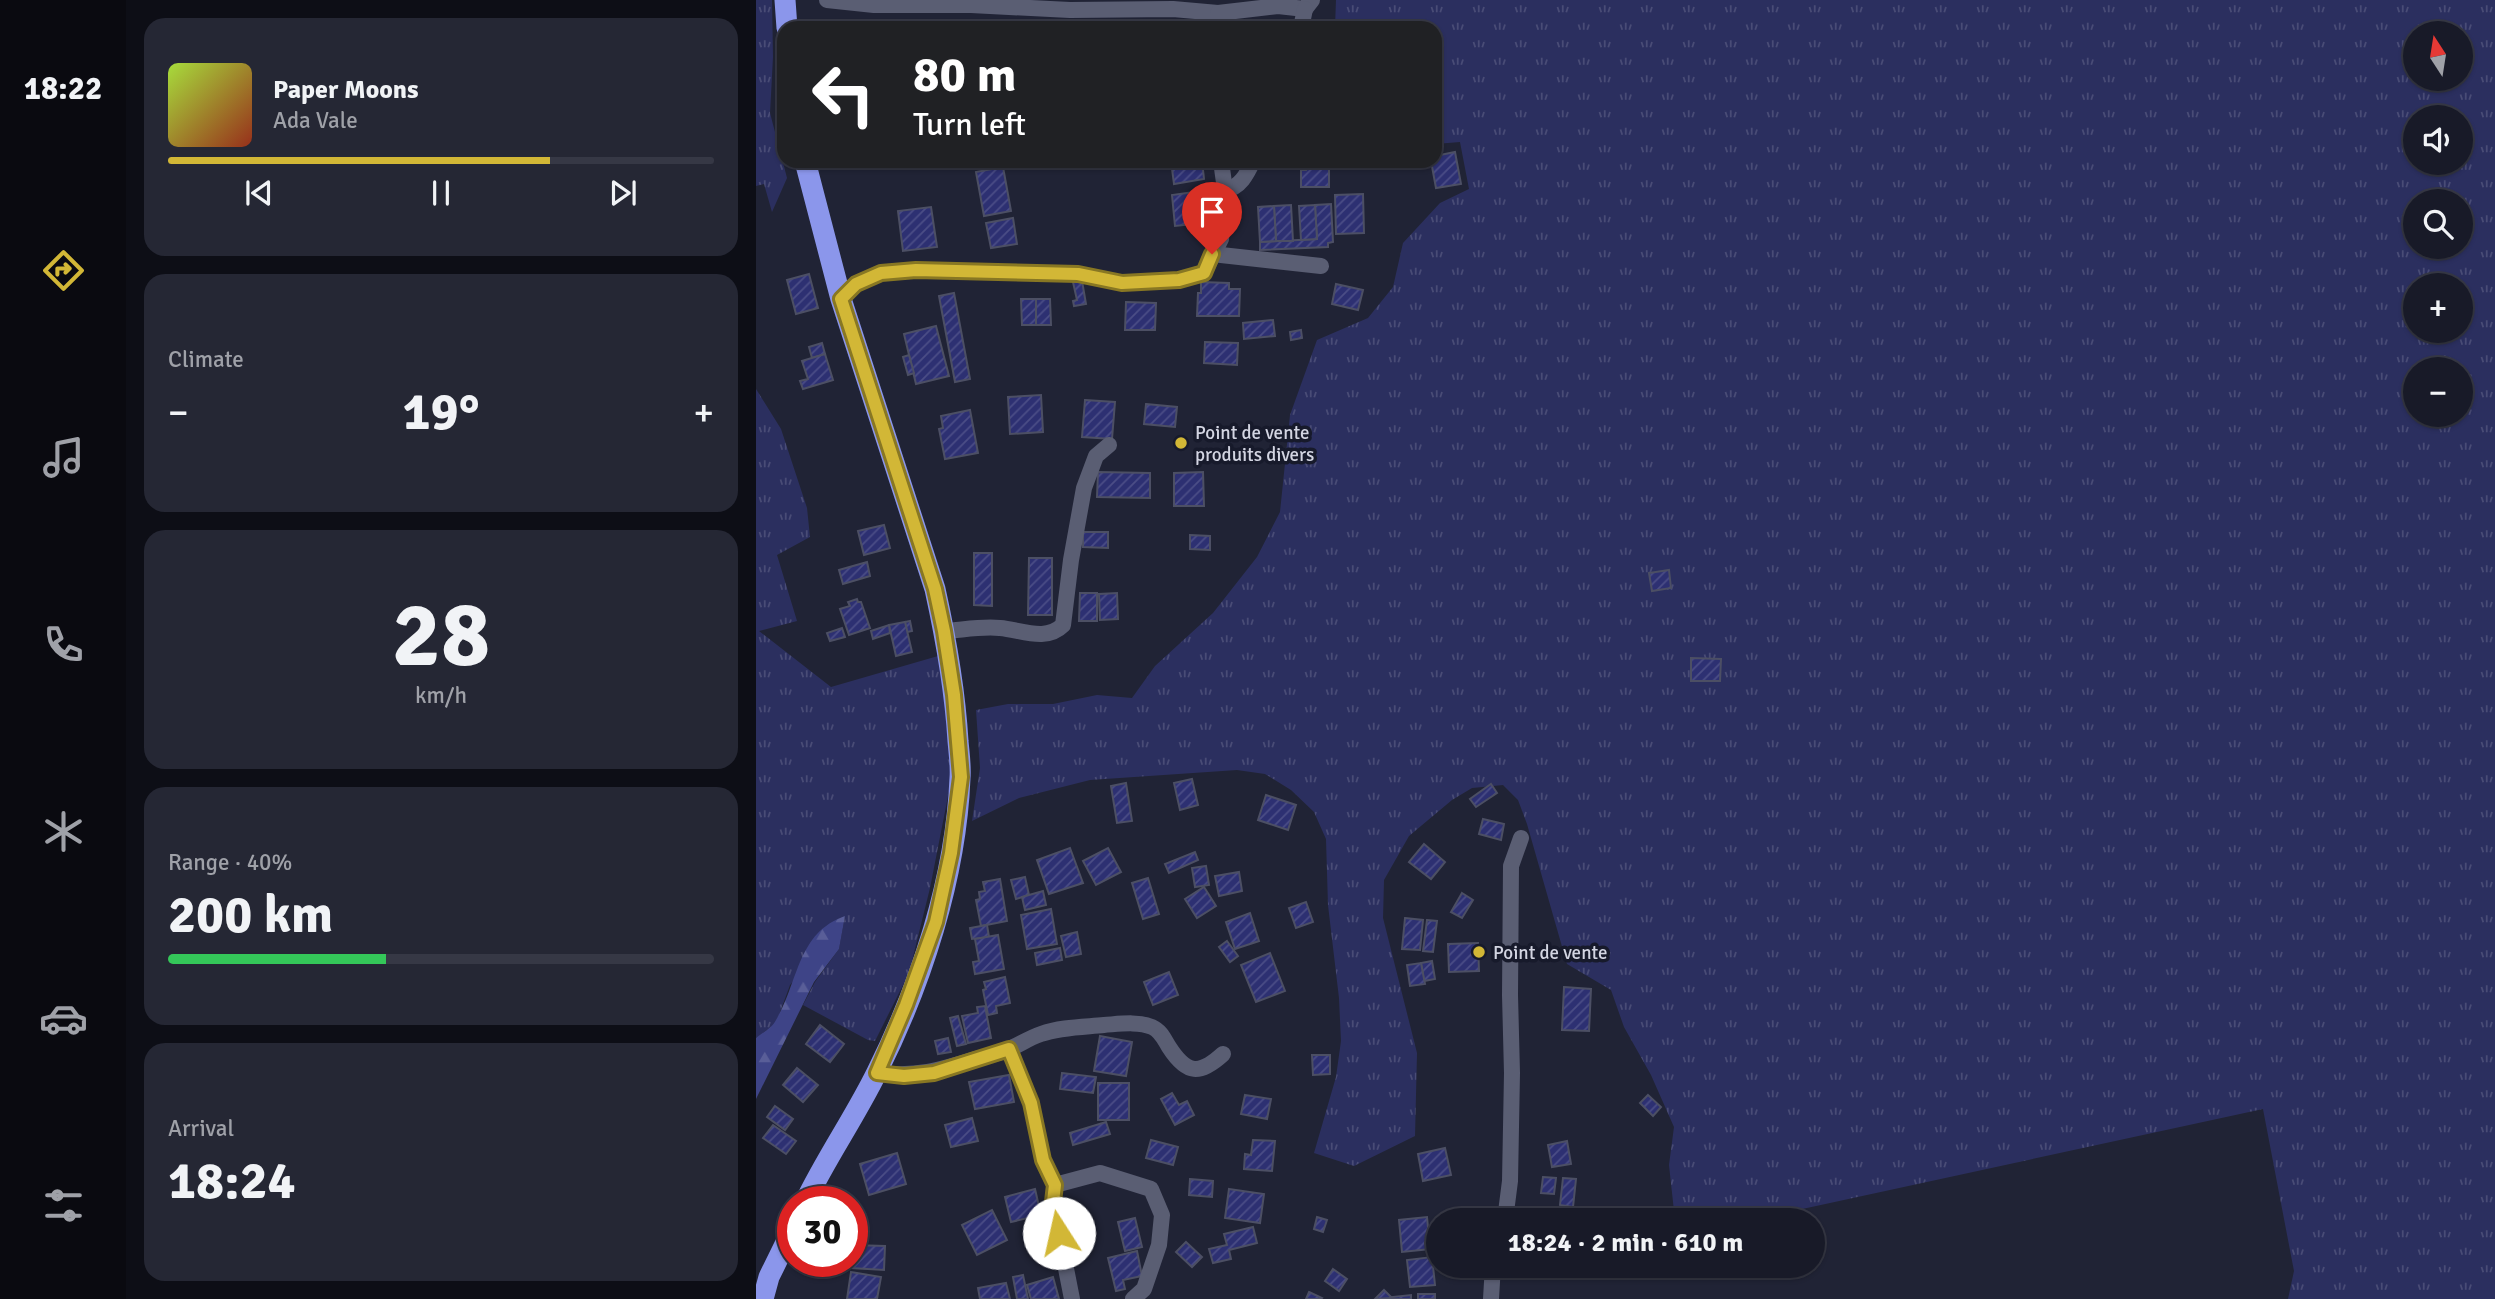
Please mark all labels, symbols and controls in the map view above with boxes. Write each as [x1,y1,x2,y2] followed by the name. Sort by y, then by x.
[2403,21,2473,91] north arrow
[2403,21,2473,427] map controls
[913,45,1016,105] text: 80 m
[798,49,889,140] icon: left
[24,69,102,108] text: 18:22
[273,74,419,106] text: Paper Moons
[913,105,1026,144] text: Turn left
[2403,105,2473,175] button: sound
[273,106,358,135] text: Ada Vale
[240,174,278,212] icon: previous
[422,174,460,212] icon: pause
[604,174,642,212] icon: next
[1182,182,1242,254] pin
[2403,189,2473,259] button: search
[1193,193,1231,231] icon: arrive
[39,246,88,295] icon: directions
[2403,273,2473,343] button: +
[168,345,244,374] text: Climate
[2403,357,2473,427] button: −
[403,380,479,444] text: 19°
[168,389,189,436] text: −
[693,389,714,436] text: +
[1195,421,1314,467] place label: Point de vente produits divers
[39,433,88,482] icon: music
[1173,435,1189,451] marker: Point de vente produits divers
[392,579,490,692] text: 28
[39,620,88,669] icon: phone
[415,681,467,710] text: km/h
[39,807,88,856] icon: climate
[168,848,292,877] text: Range · 40%
[168,883,333,947] text: 200 km
[1493,941,1607,965] place label: Point de vente
[1471,944,1487,960] marker: Point de vente
[39,994,88,1043] icon: car
[168,1114,234,1143] text: Arrival
[168,1149,296,1213] text: 18:24
[39,1181,88,1230] icon: filters
[777,1186,868,1277] speed limit sign: 30
[1022,1196,1096,1270] position arrow
[1508,1227,1743,1259] text: 18:24 · 2 min · 610 m

